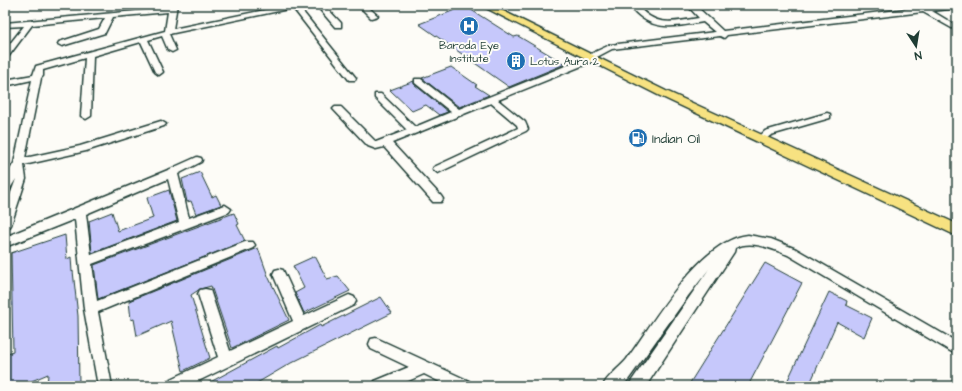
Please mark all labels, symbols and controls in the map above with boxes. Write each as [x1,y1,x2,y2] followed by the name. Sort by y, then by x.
[458,15,480,37] hospital icon: Baroda Eye Institute
[896,26,936,66] north arrow
[439,38,499,66] place label: Baroda Eye Institute
[913,47,923,63] text: N
[505,50,527,72] building icon: Lotus Aura 2
[530,54,599,69] place label: Lotus Aura 2
[627,127,649,149] fuel station icon: Indian Oil
[652,130,700,148] place label: Indian Oil

